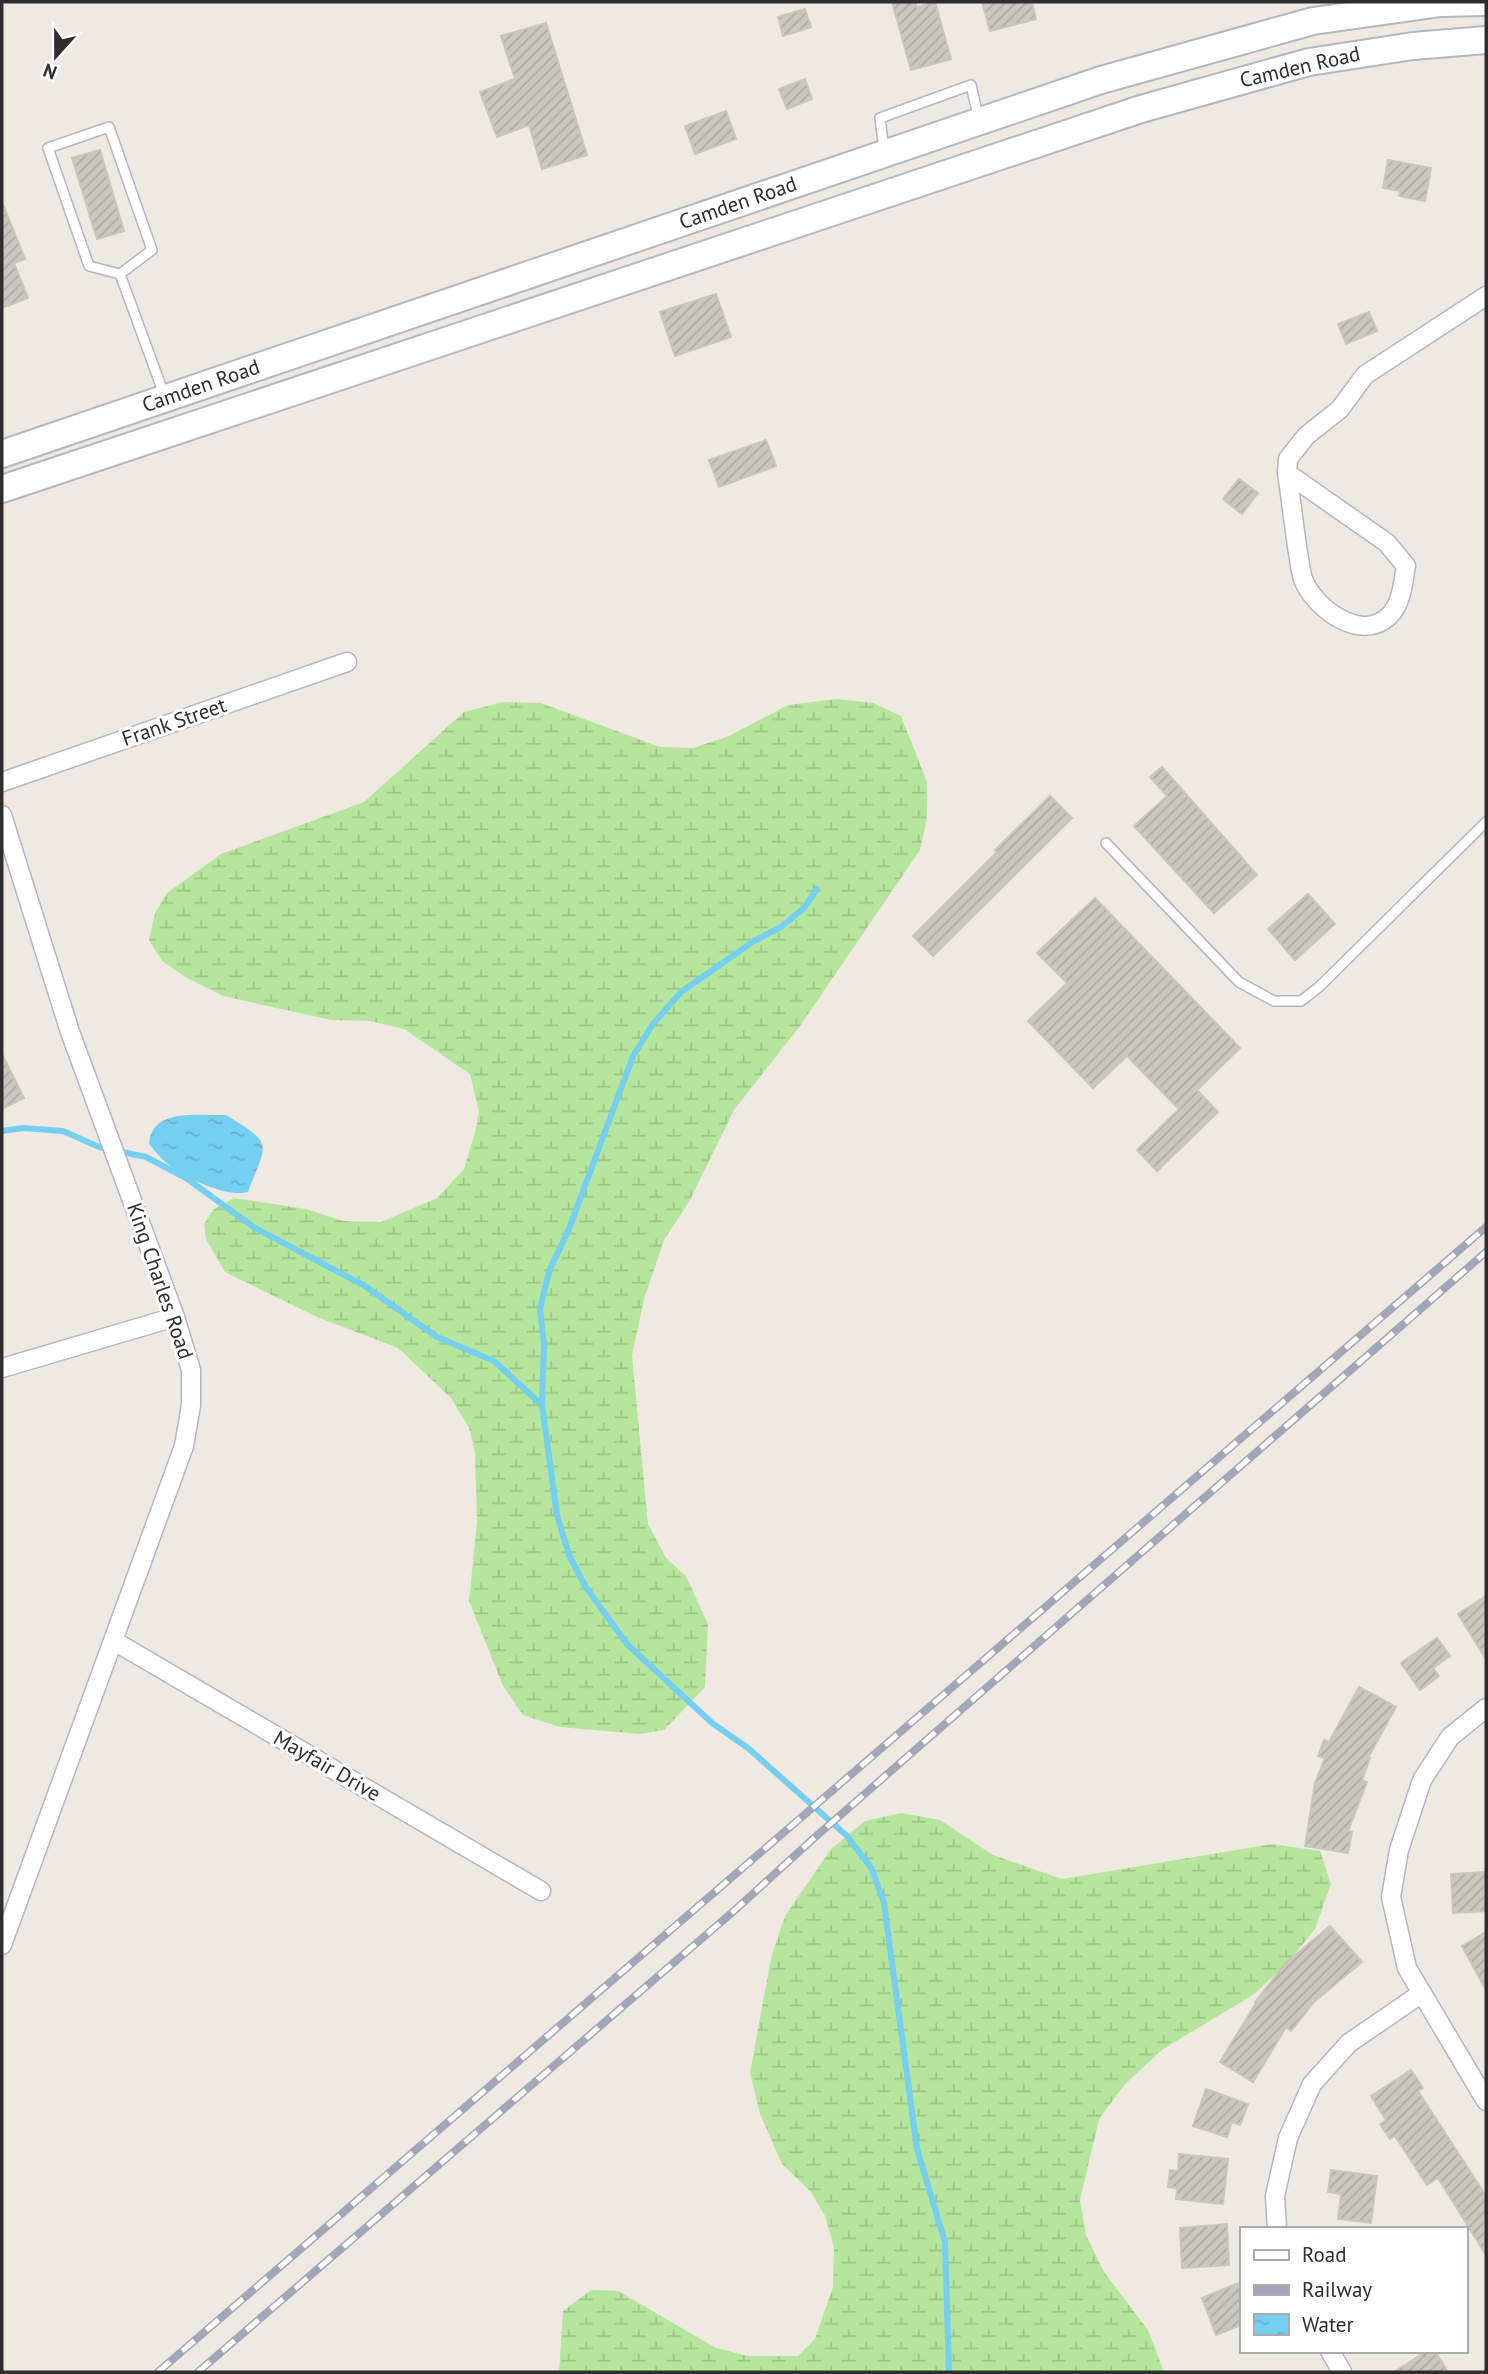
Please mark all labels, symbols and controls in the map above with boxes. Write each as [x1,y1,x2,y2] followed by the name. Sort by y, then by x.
[21,21,91,91] north arrow
[1237,40,1363,93] street label: Camden Road
[40,58,60,85] text: N
[675,170,800,235] street label: Camden Road
[138,353,263,418] street label: Camden Road
[118,691,230,752] street label: Frank Street
[121,1199,200,1363] street label: King Charles Road
[269,1724,386,1807] street label: Mayfair Drive
[1240,2227,1467,2353] legend
[1302,2241,1346,2268] text: Road
[1302,2276,1372,2303] text: Railway
[1302,2311,1354,2338] text: Water

